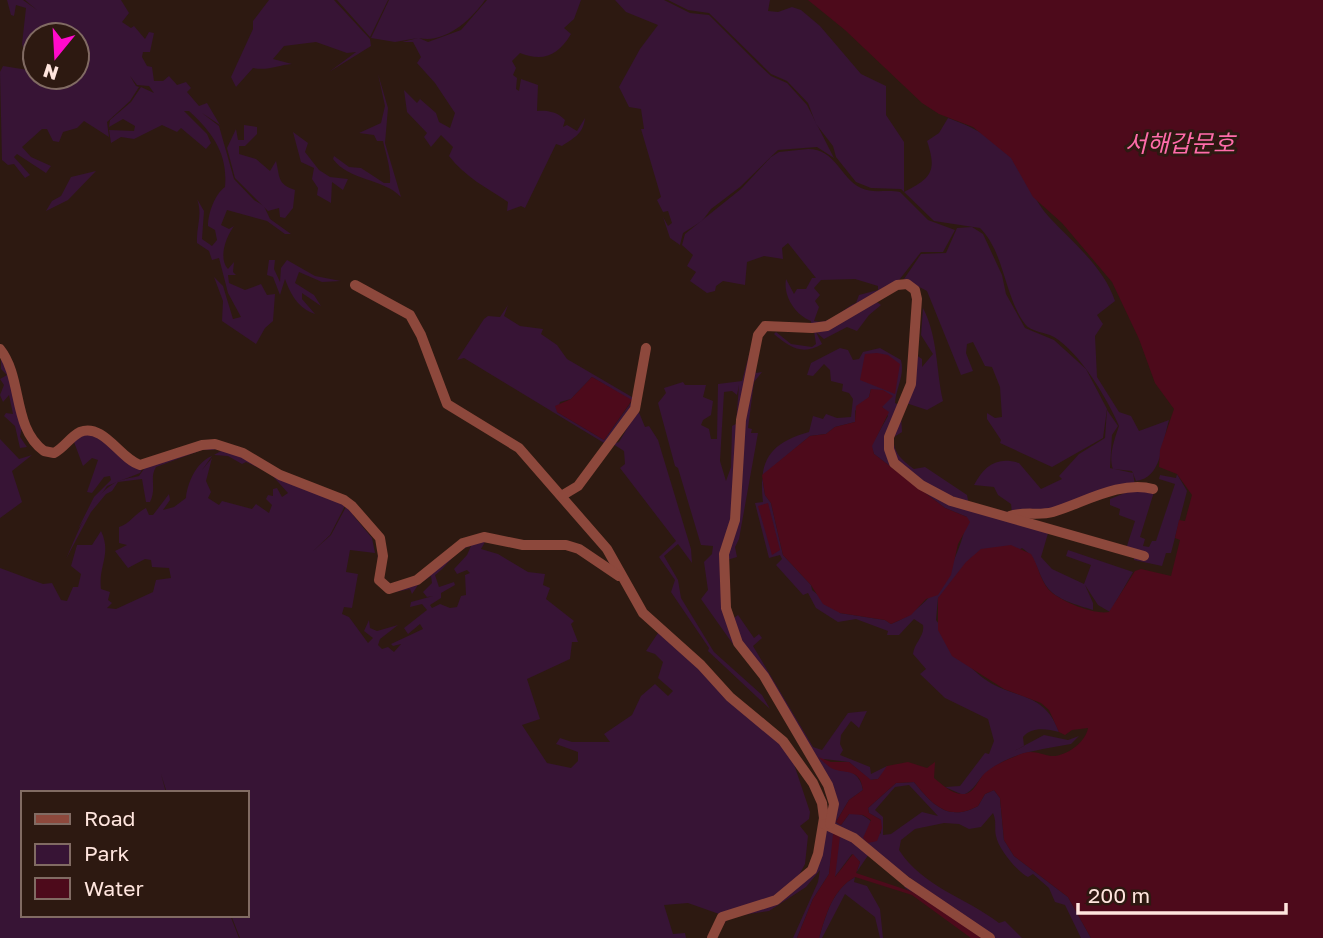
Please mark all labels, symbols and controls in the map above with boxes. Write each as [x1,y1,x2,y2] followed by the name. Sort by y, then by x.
[21,21,91,91] north arrow
[40,59,61,86] text: N
[1125,128,1237,157] water label: 서해갑문호
[21,791,248,917] legend
[84,805,135,831] text: Road
[84,840,130,866] text: Park
[1078,872,1286,916] scale bar
[84,875,144,901] text: Water
[1088,882,1150,908] text: 200 m

